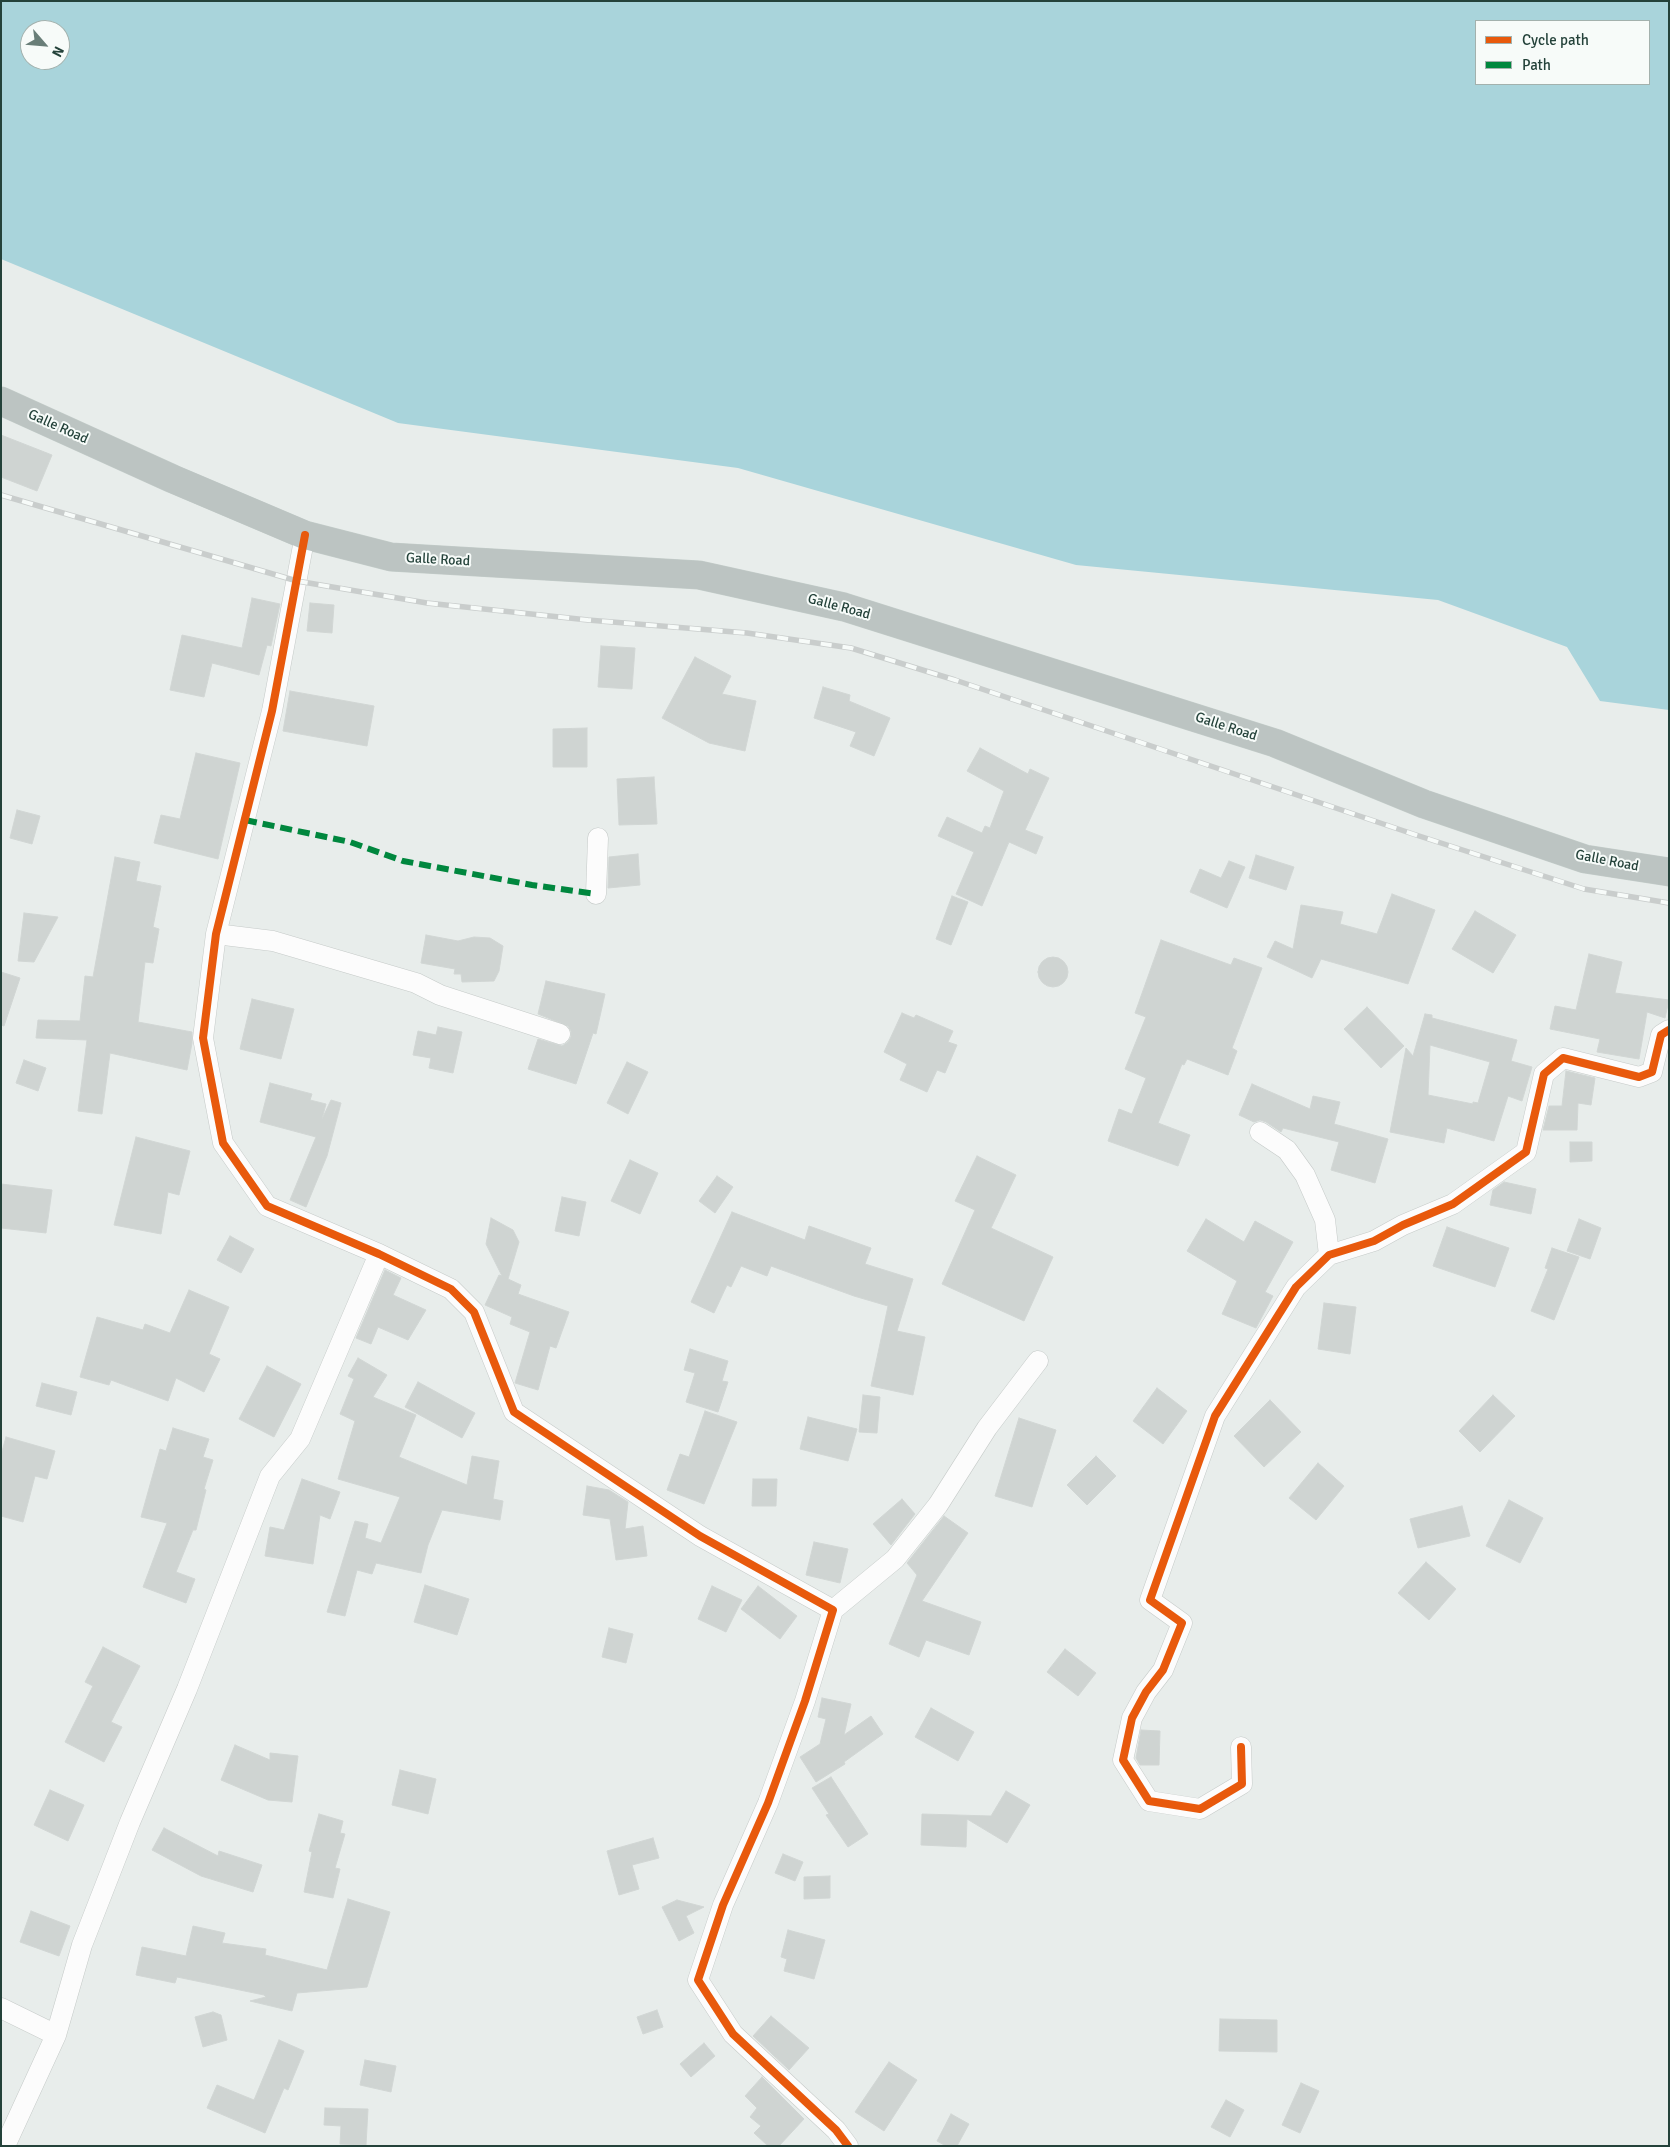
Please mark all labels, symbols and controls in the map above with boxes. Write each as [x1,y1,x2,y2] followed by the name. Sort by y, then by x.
[20,20,70,70] north arrow
[1475,20,1650,85] legend
[1522,31,1589,49] text: Cycle path
[48,43,68,60] text: N
[1522,56,1551,74] text: Path
[25,406,91,448] street label: Galle Road
[406,550,470,570] street label: Galle Road
[806,591,872,623] street label: Galle Road
[1193,709,1259,745] street label: Galle Road
[1574,847,1640,875] street label: Galle Road

